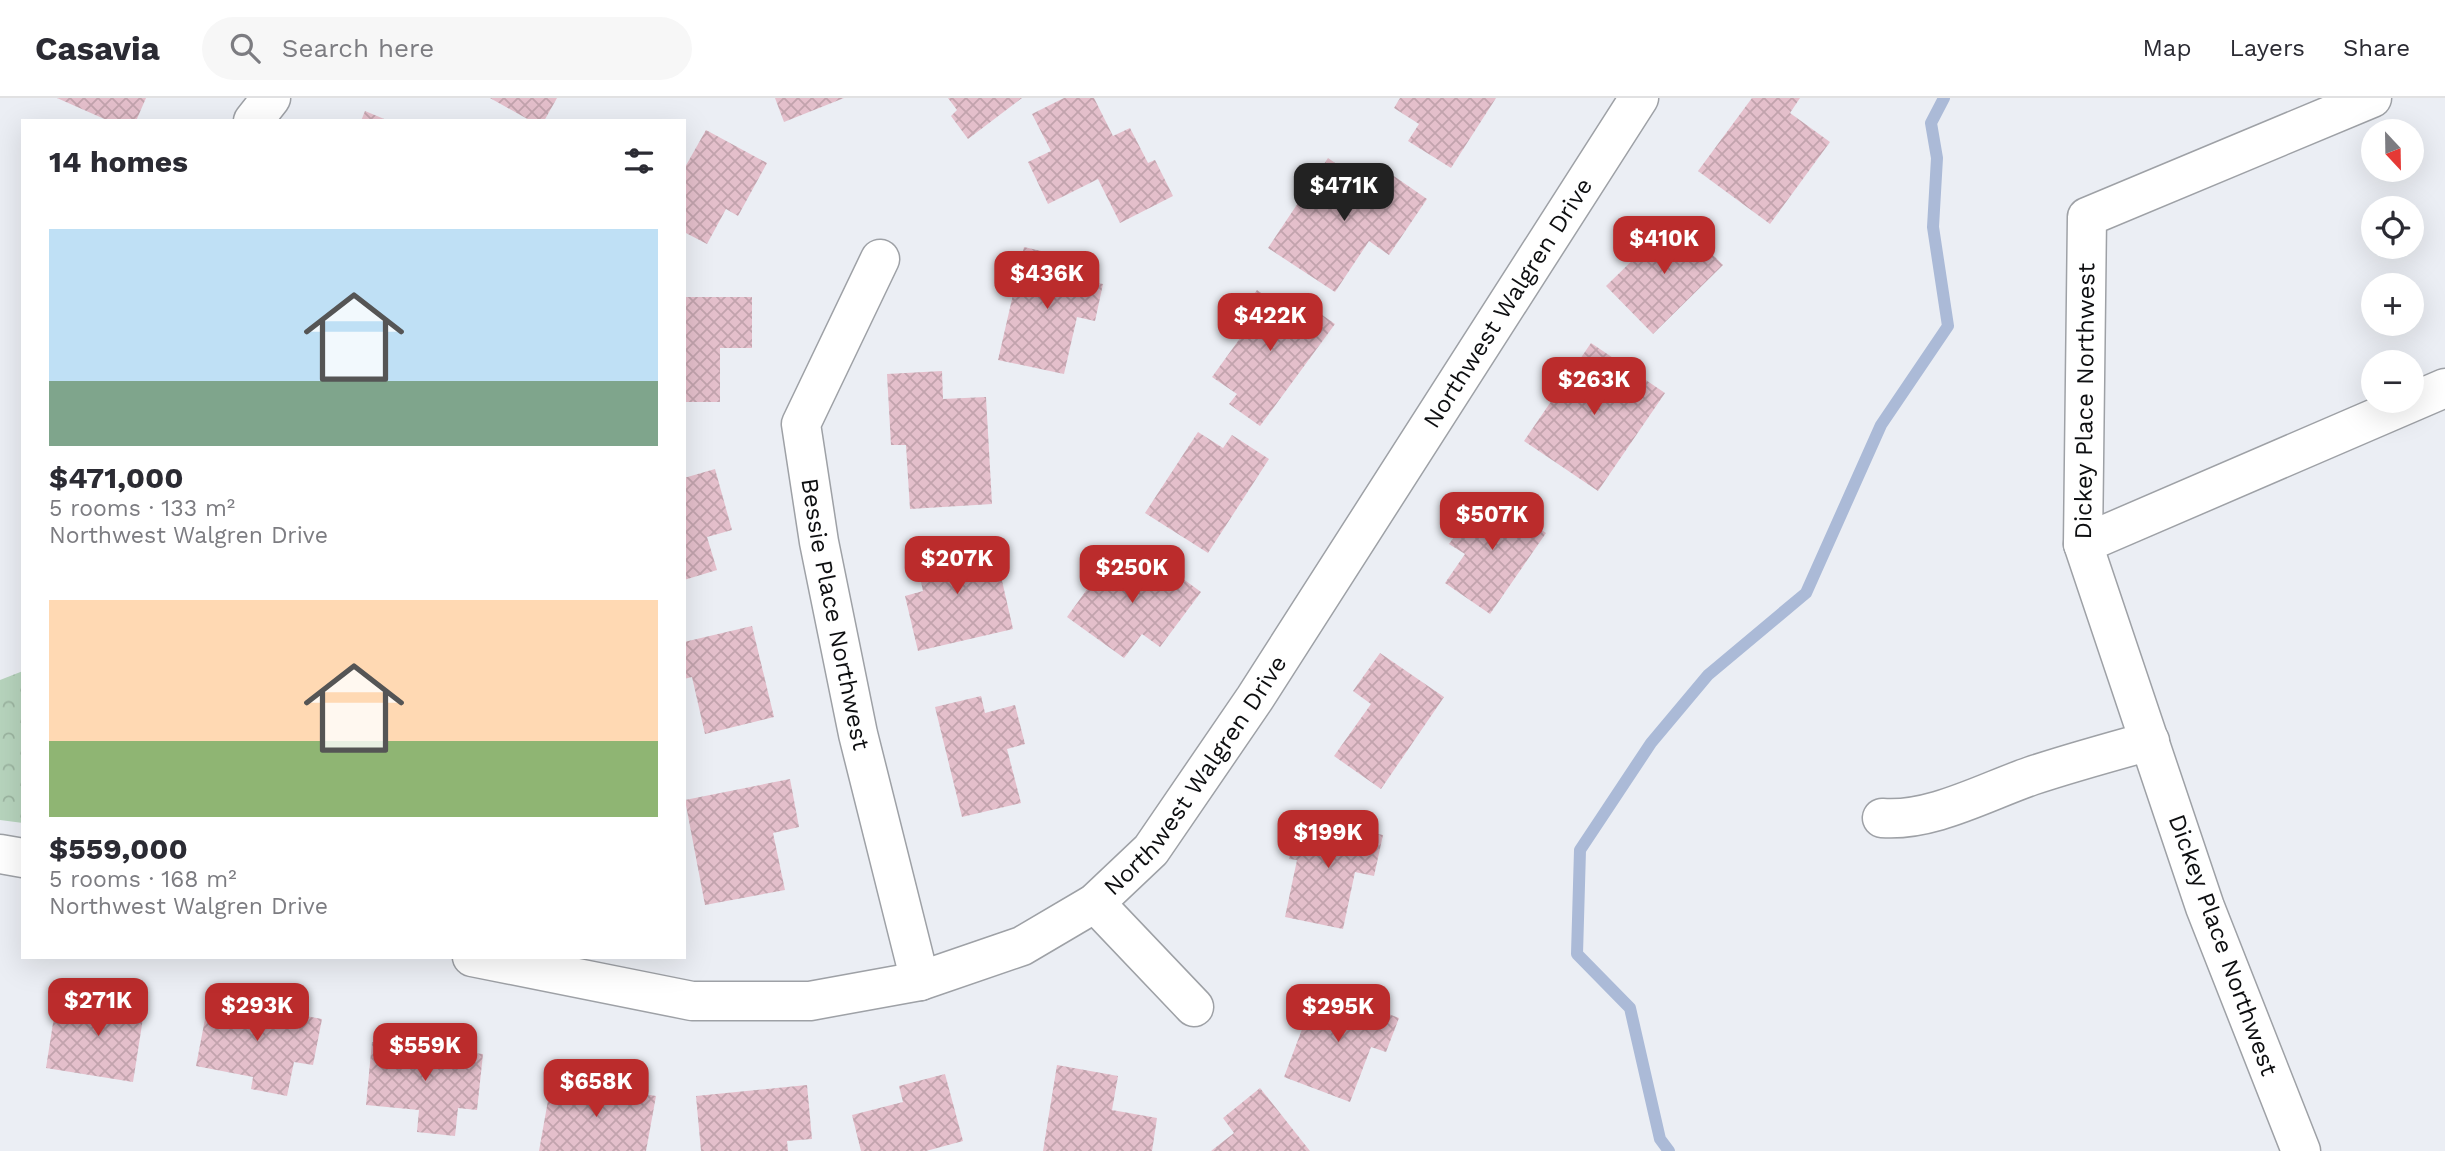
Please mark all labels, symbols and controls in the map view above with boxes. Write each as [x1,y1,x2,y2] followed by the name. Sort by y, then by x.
[202,17,692,80] search box
[35,29,160,68] text: Casavia
[226,29,264,67] icon: search
[282,33,434,63] text: Search here
[2143,34,2191,62] text: Map
[2229,34,2305,62] text: Layers
[2343,34,2410,62] text: Share
[2361,119,2424,182] north arrow
[2361,119,2424,413] map controls
[620,142,658,180] icon: filters
[49,144,188,179] text: 14 homes
[1295,164,1393,223] pin: $471K
[1310,172,1378,199] text: $471K
[1417,173,1598,433] street label: Northwest Walgren Drive
[2361,196,2424,259] button: locate
[1615,216,1713,276] pin: $410K
[1629,225,1699,252] text: $410K
[998,252,1096,311] pin: $436K
[1010,260,1084,287] text: $436K
[2069,263,2100,540] street label: Dickey Place Northwest
[2361,273,2424,336] button: +
[291,274,417,400] icon: home
[1221,294,1319,353] pin: $422K
[1234,302,1306,329] text: $422K
[2361,350,2424,413] button: −
[1545,358,1643,417] pin: $263K
[1558,366,1630,393] text: $263K
[49,460,184,495] text: $471,000
[795,476,875,753] street label: Bessie Place Northwest
[1443,492,1541,552] pin: $507K
[49,495,235,522] text: 5 rooms · 133 m²
[1456,501,1528,528] text: $507K
[49,522,328,549] text: Northwest Walgren Drive
[908,536,1006,596] pin: $207K
[921,545,993,572] text: $207K
[1083,546,1181,605] pin: $250K
[1096,554,1168,581] text: $250K
[291,645,417,771] icon: home
[1098,650,1293,901] street label: Northwest Walgren Drive
[1279,810,1377,870] pin: $199K
[2163,810,2283,1080] street label: Dickey Place Northwest
[1294,819,1362,846] text: $199K
[49,831,188,866] text: $559,000
[49,866,237,893] text: 5 rooms · 168 m²
[49,893,328,920] text: Northwest Walgren Drive
[49,978,147,1038] pin: $271K
[208,984,306,1043] pin: $293K
[1289,984,1387,1044] pin: $295K
[64,987,132,1014] text: $271K
[221,992,293,1019] text: $293K
[1302,993,1374,1020] text: $295K
[376,1024,474,1083] pin: $559K
[389,1032,461,1059] text: $559K
[547,1060,645,1119] pin: $658K
[560,1068,632,1095] text: $658K

